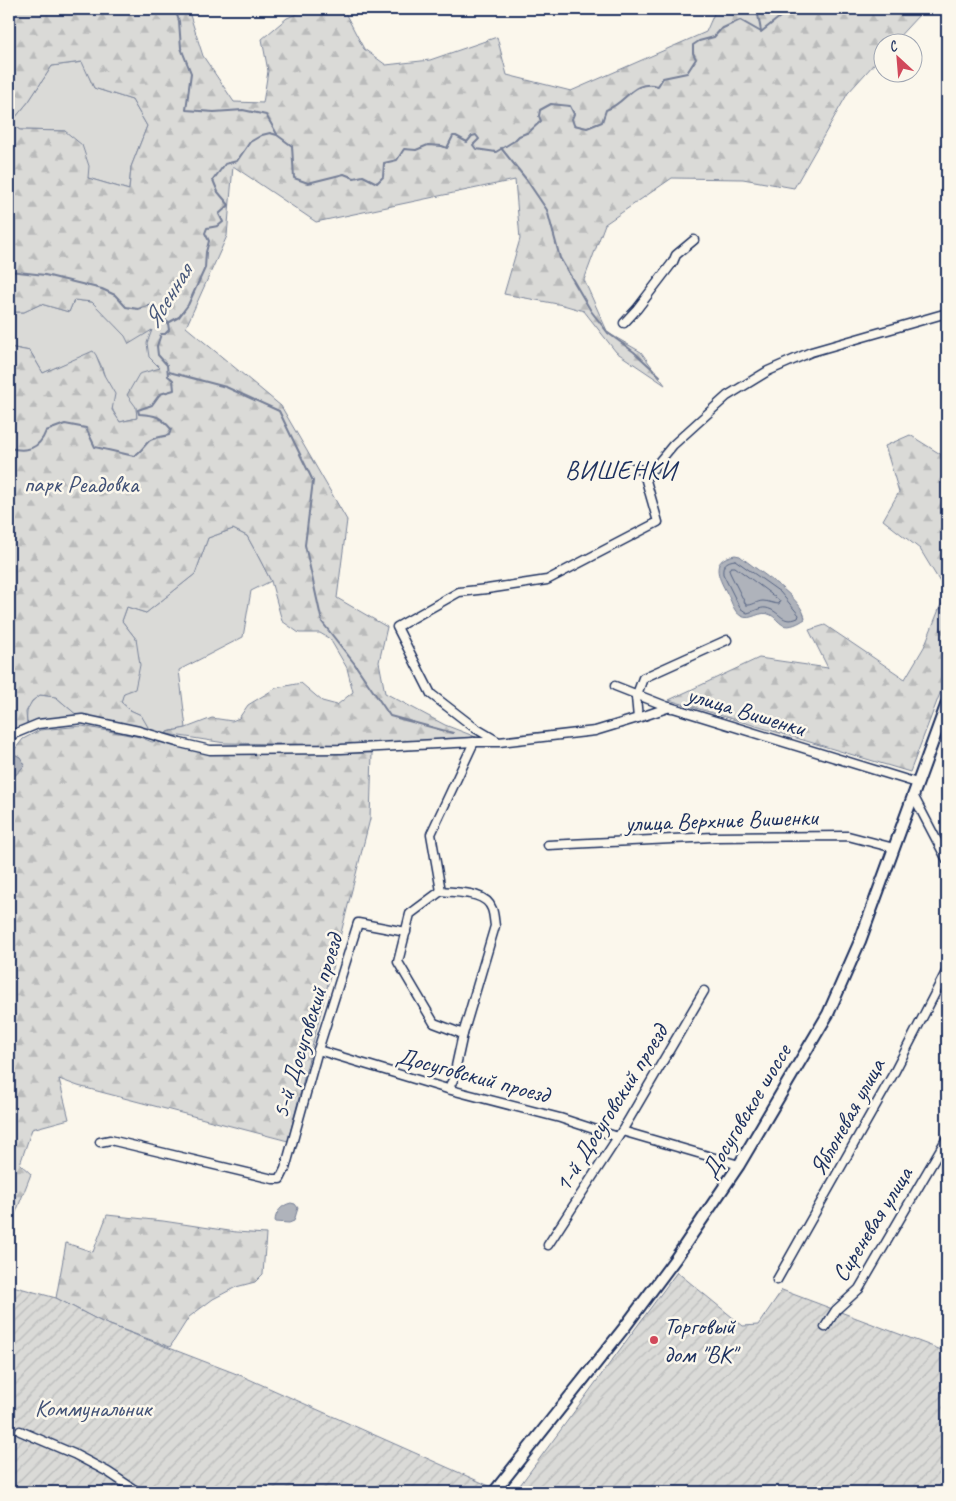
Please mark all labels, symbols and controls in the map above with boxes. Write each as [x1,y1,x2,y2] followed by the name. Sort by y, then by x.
[874,32,924,82] north arrow
[886,37,901,56] text: С
[136,255,202,335] water label: Ясенная
[565,455,680,487] district label: ВИШЕНКИ
[24,469,140,499] park label: парк Реадовка
[682,678,811,744] street label: улица Вишенки
[622,802,820,838] street label: улица Верхние Вишенки
[265,928,350,1122] street label: 5-й Досуговский проезд
[548,1017,676,1197] street label: 1-й Досуговский проезд
[694,1037,799,1183] street label: Досуговское шоссе
[393,1040,555,1110] street label: Досуговский проезд
[803,1052,892,1181] street label: Яблоневая улица
[825,1160,920,1287] street label: Сиреневая улица
[664,1311,742,1369] place label: Торговый дом "ВК"
[648,1334,660,1346] marker: Торговый дом "ВК"
[35,1393,153,1423] park label: Коммунальник

